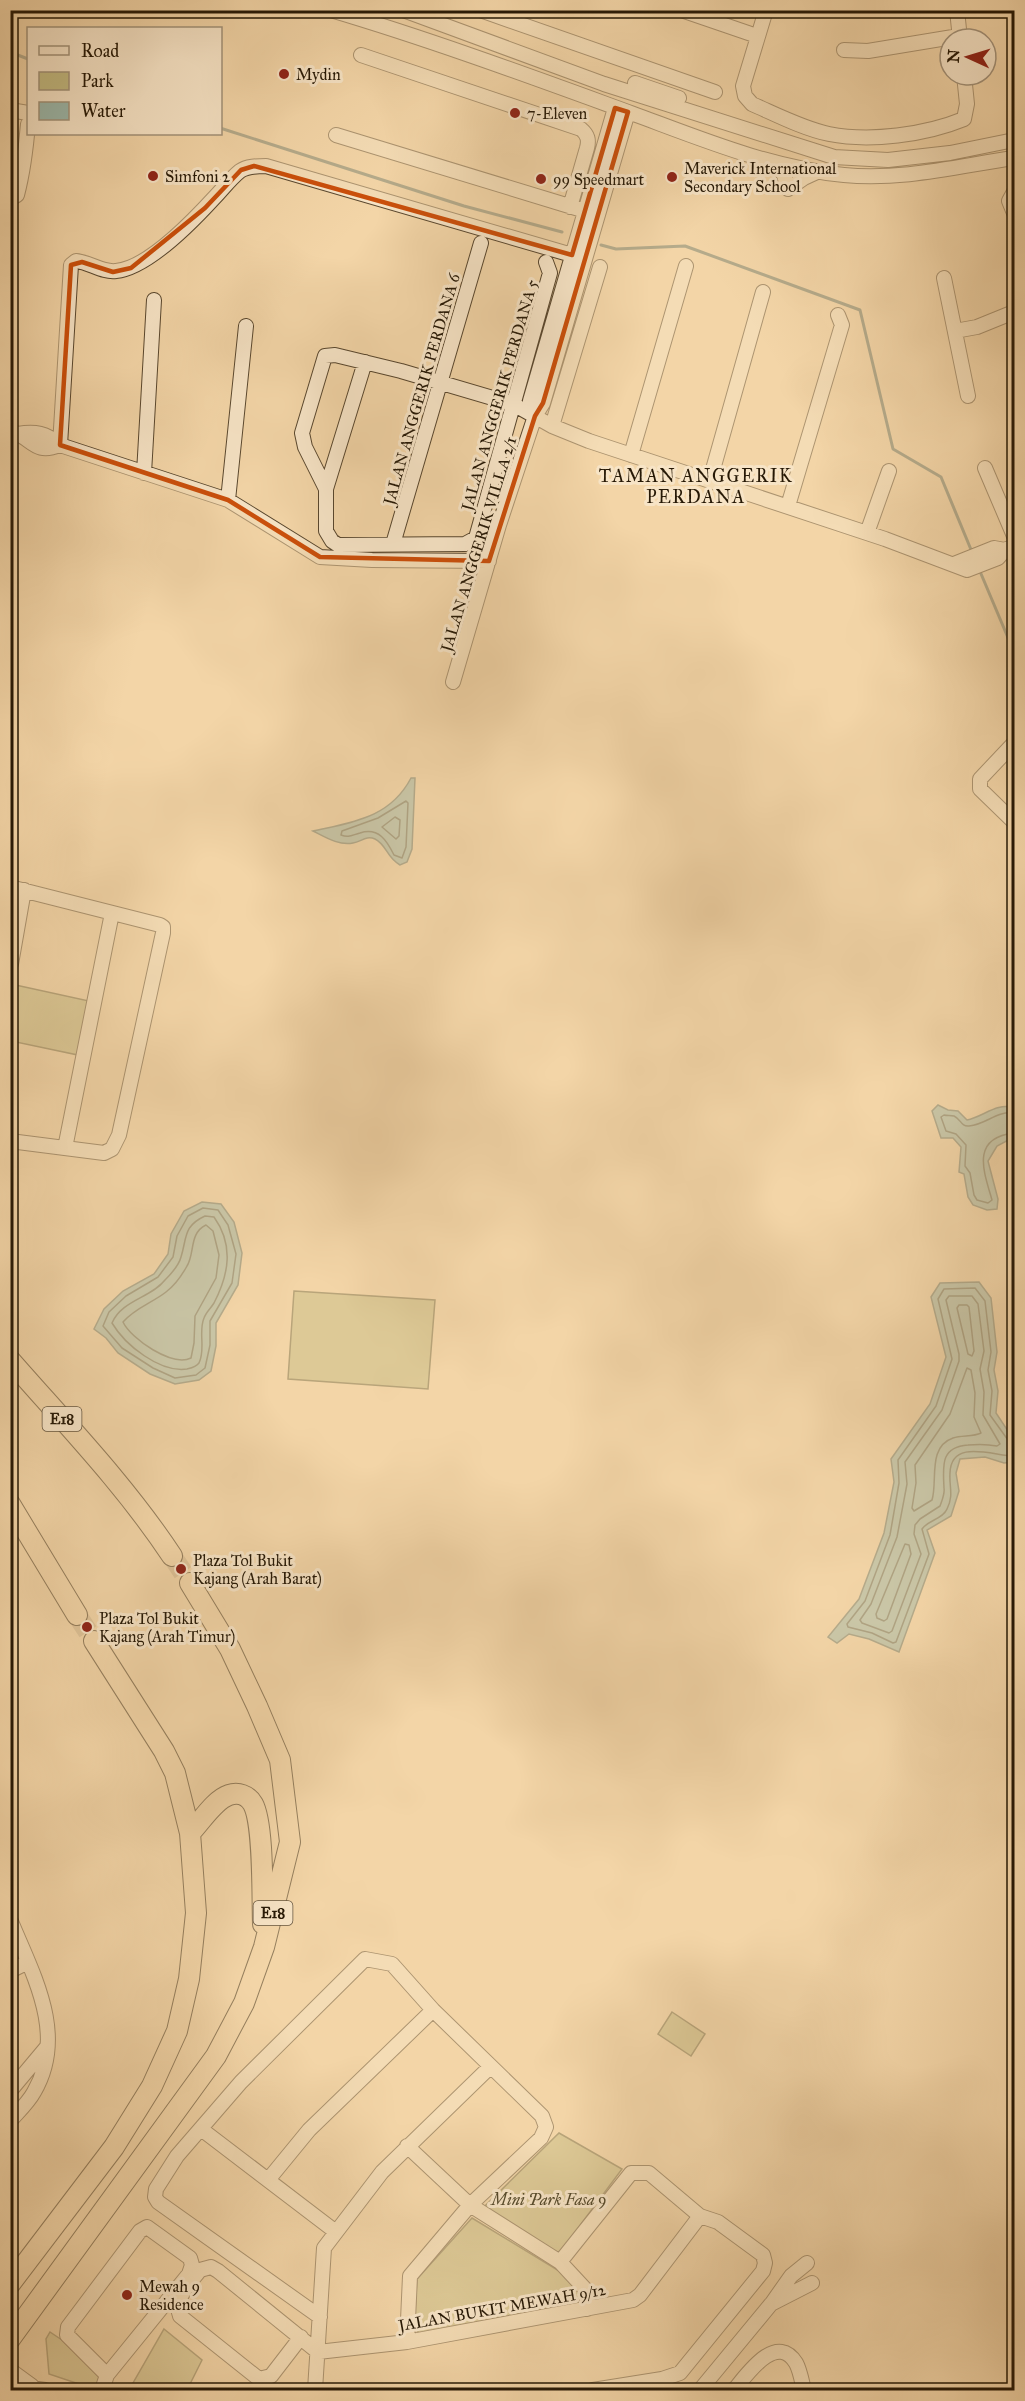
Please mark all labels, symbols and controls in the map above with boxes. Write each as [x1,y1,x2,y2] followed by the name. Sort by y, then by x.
[27,27,222,135] legend
[938,27,998,87] north arrow
[81,40,119,62] text: Road
[944,48,964,63] text: N
[296,65,341,84] place label: Mydin
[277,67,291,81] marker: Mydin
[81,70,114,92] text: Park
[81,100,126,122] text: Water
[527,104,588,123] place label: 7-Eleven
[508,106,522,120] marker: 7-Eleven
[684,159,837,196] place label: Maverick International Secondary School
[165,167,230,186] place label: Simfoni 2
[146,169,160,183] marker: Simfoni 2
[553,170,644,189] place label: 99 Speedmart
[665,170,679,184] marker: Maverick International Secondary School
[534,172,548,186] marker: 99 Speedmart
[379,270,465,509] street label: JALAN ANGGERIK PERDANA 6
[457,277,543,515] street label: JALAN ANGGERIK PERDANA 5
[436,434,521,656] street label: JALAN ANGGERIK VILLA 2/1
[599,465,793,508] district label: TAMAN ANGGERIK PERDANA
[42,1407,82,1431] road number: E18
[193,1551,322,1589] place label: Plaza Tol Bukit Kajang (Arah Barat)
[174,1562,188,1576] marker: Plaza Tol Bukit Kajang (Arah Barat)
[99,1609,235,1647] place label: Plaza Tol Bukit Kajang (Arah Timur)
[80,1620,94,1634] marker: Plaza Tol Bukit Kajang (Arah Timur)
[254,1901,292,1925] road number: E18
[489,2190,607,2209] park label: Mini Park Fasa 9
[139,2277,204,2314] place label: Mewah 9 Residence
[395,2280,608,2336] street label: JALAN BUKIT MEWAH 9/12
[120,2288,134,2302] marker: Mewah 9 Residence

